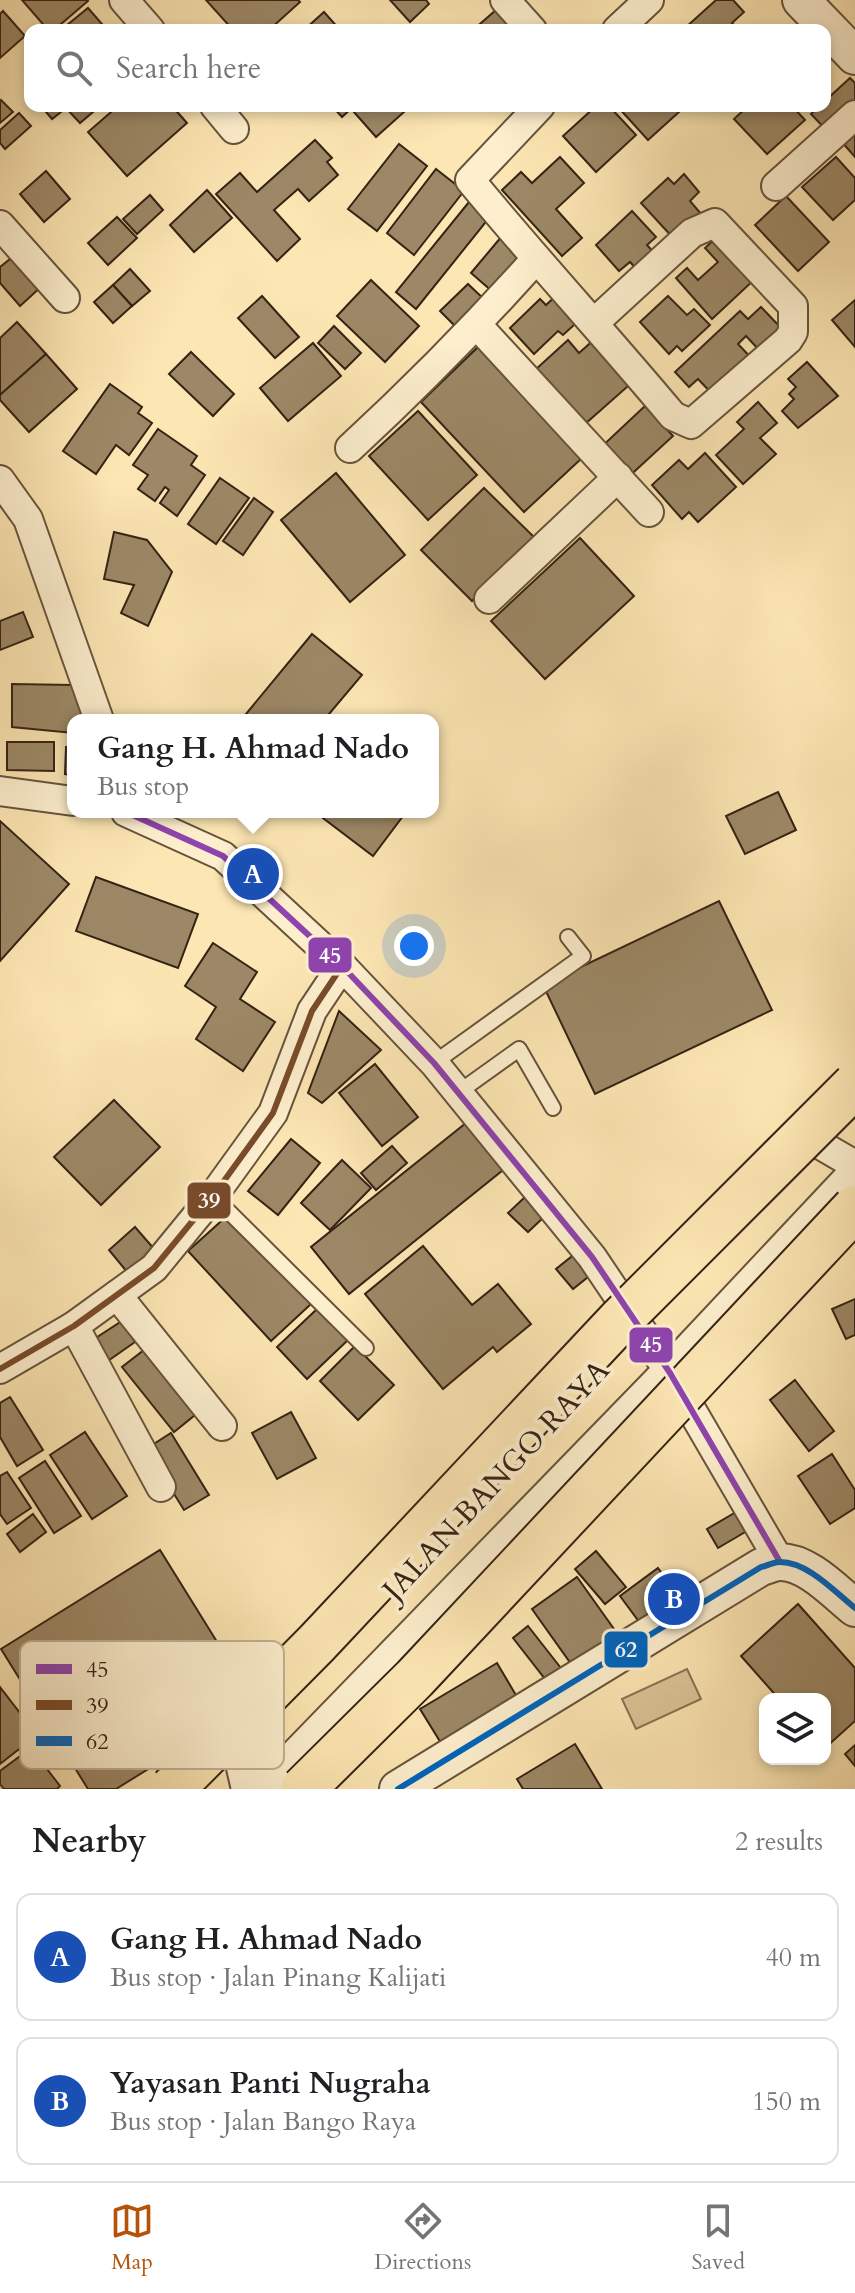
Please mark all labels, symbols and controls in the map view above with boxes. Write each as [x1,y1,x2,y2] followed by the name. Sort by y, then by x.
[24,24,831,112] search box
[52,46,96,90] icon: search
[116,48,261,89] text: Search here
[67,714,439,818] popup
[97,728,409,769] text: Gang H. Ahmad Nado
[97,769,189,804] text: Bus stop
[227,844,279,904] pin: A
[394,926,434,966] your location
[307,936,353,974] line badge: 45
[319,941,341,971] text: 45
[186,1181,232,1220] line badge: 39
[198,1186,220,1216] text: 39
[628,1326,674,1364] line badge: 45
[640,1330,662,1360] text: 45
[371,1350,619,1613] street label: JALAN BANGO RAYA
[648,1569,700,1629] pin: B
[603,1630,649,1669] line badge: 62
[615,1635,637,1665] text: 62
[20,1641,284,1769] legend
[86,1655,109,1685] text: 45
[86,1691,109,1721] text: 39
[759,1693,831,1765] map controls
[759,1693,831,1765] button: layers
[86,1727,109,1757] text: 62
[32,1818,147,1864] text: Nearby
[735,1824,823,1859] text: 2 results
[110,1919,422,1960] text: Gang H. Ahmad Nado
[50,1940,70,1975] text: A
[765,1940,821,1975] text: 40 m
[110,1960,446,1995] text: Bus stop · Jalan Pinang Kalijati
[110,2063,431,2104] text: Yayasan Panti Nugraha
[51,2084,69,2119] text: B
[752,2084,821,2119] text: 150 m
[110,2104,416,2139] text: Bus stop · Jalan Bango Raya
[110,2199,154,2277] tab: Map
[374,2199,471,2277] tab: Directions
[692,2199,745,2277] tab: Saved

